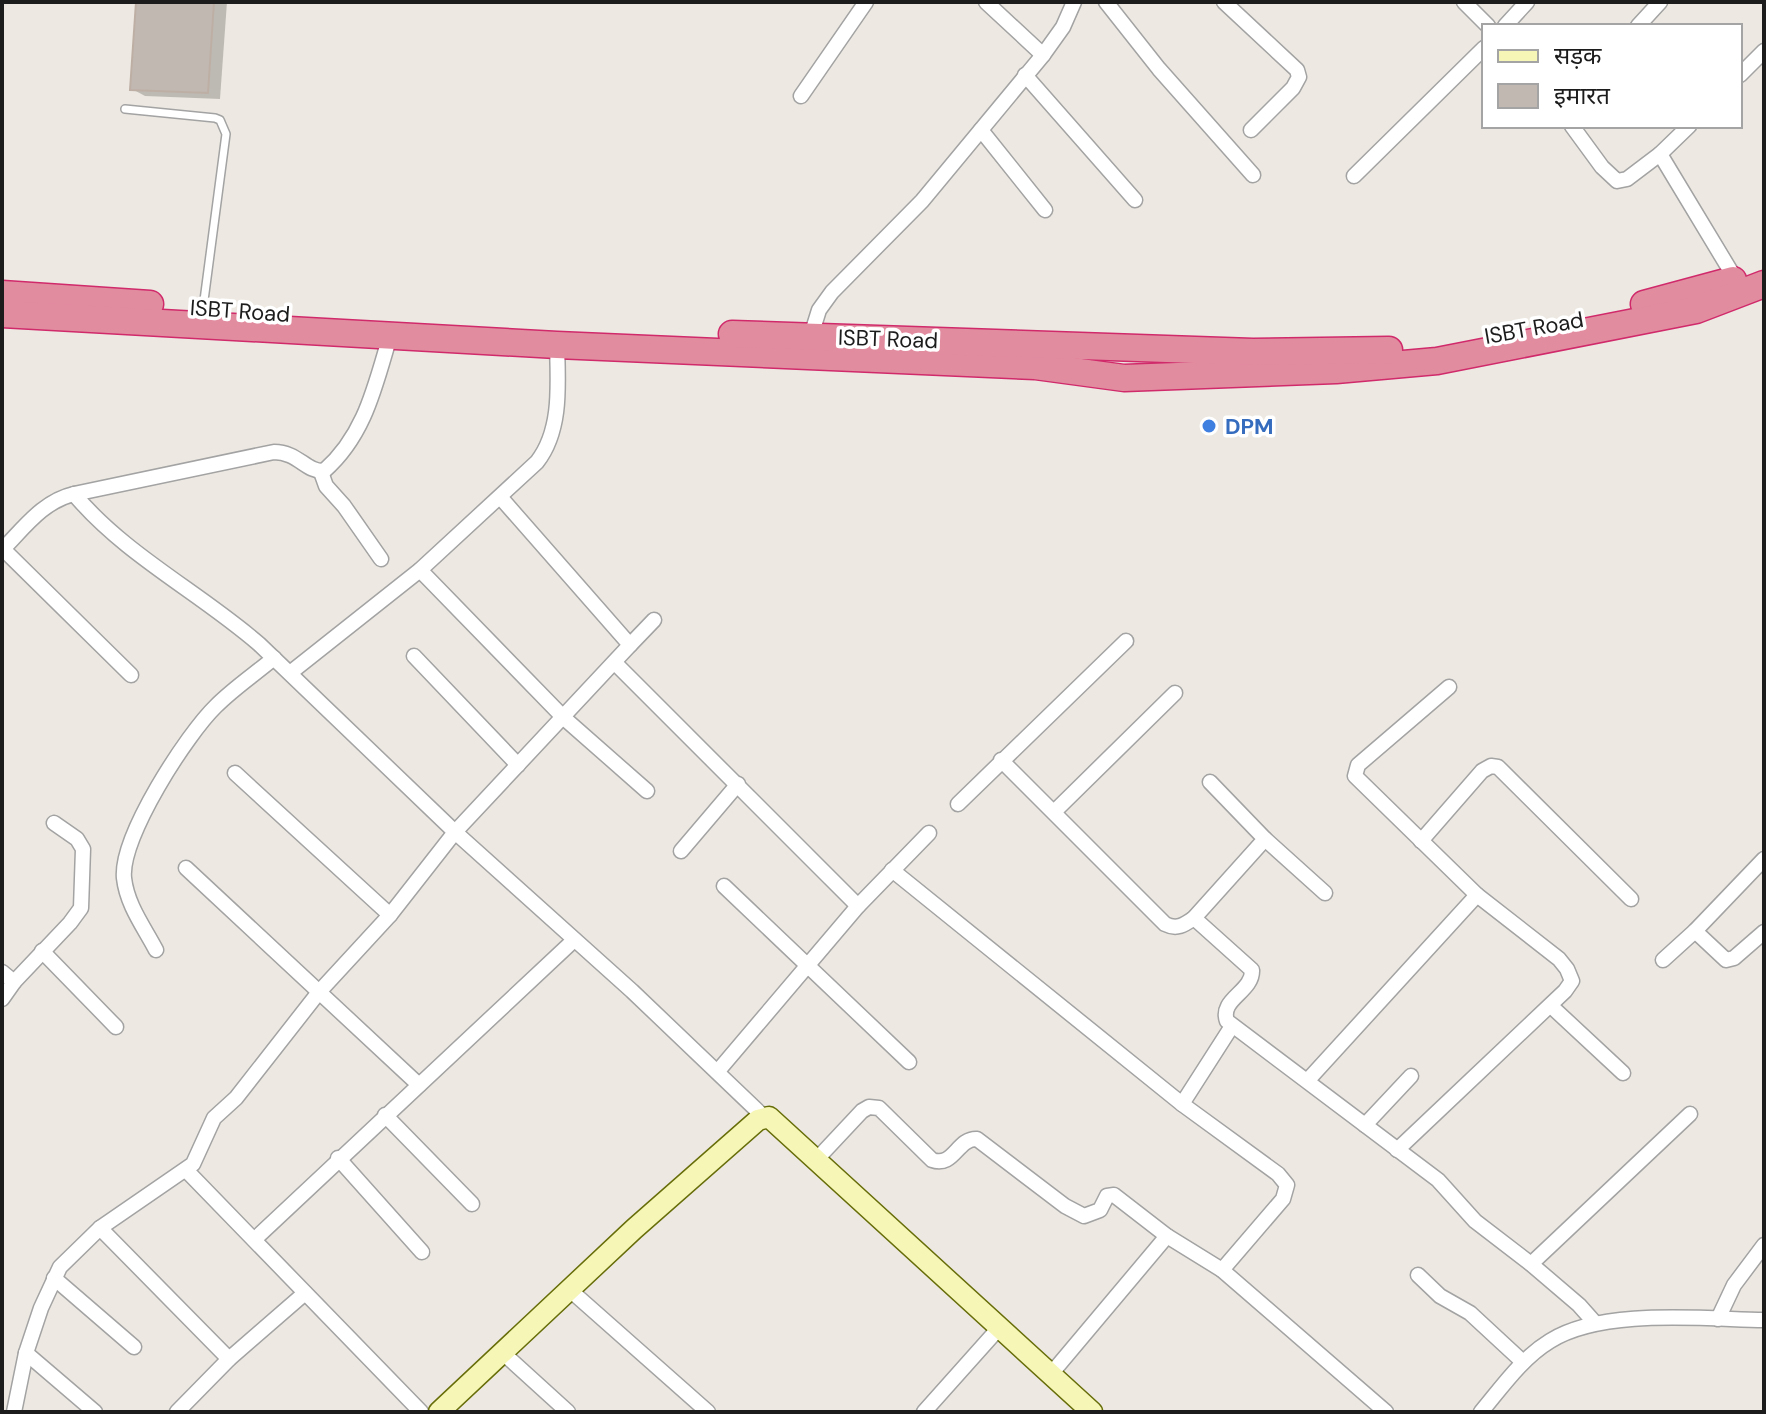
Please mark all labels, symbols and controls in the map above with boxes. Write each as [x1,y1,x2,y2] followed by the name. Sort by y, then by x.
[1482,24,1742,128] legend
[1554,40,1602,71] text: सड़क
[1554,80,1611,111] text: इमारत
[189,293,291,329] street label: ISBT Road
[1482,305,1586,351] street label: ISBT Road
[837,323,939,355] street label: ISBT Road
[1225,412,1274,441] place label: DPM
[1200,417,1218,435] marker: DPM

